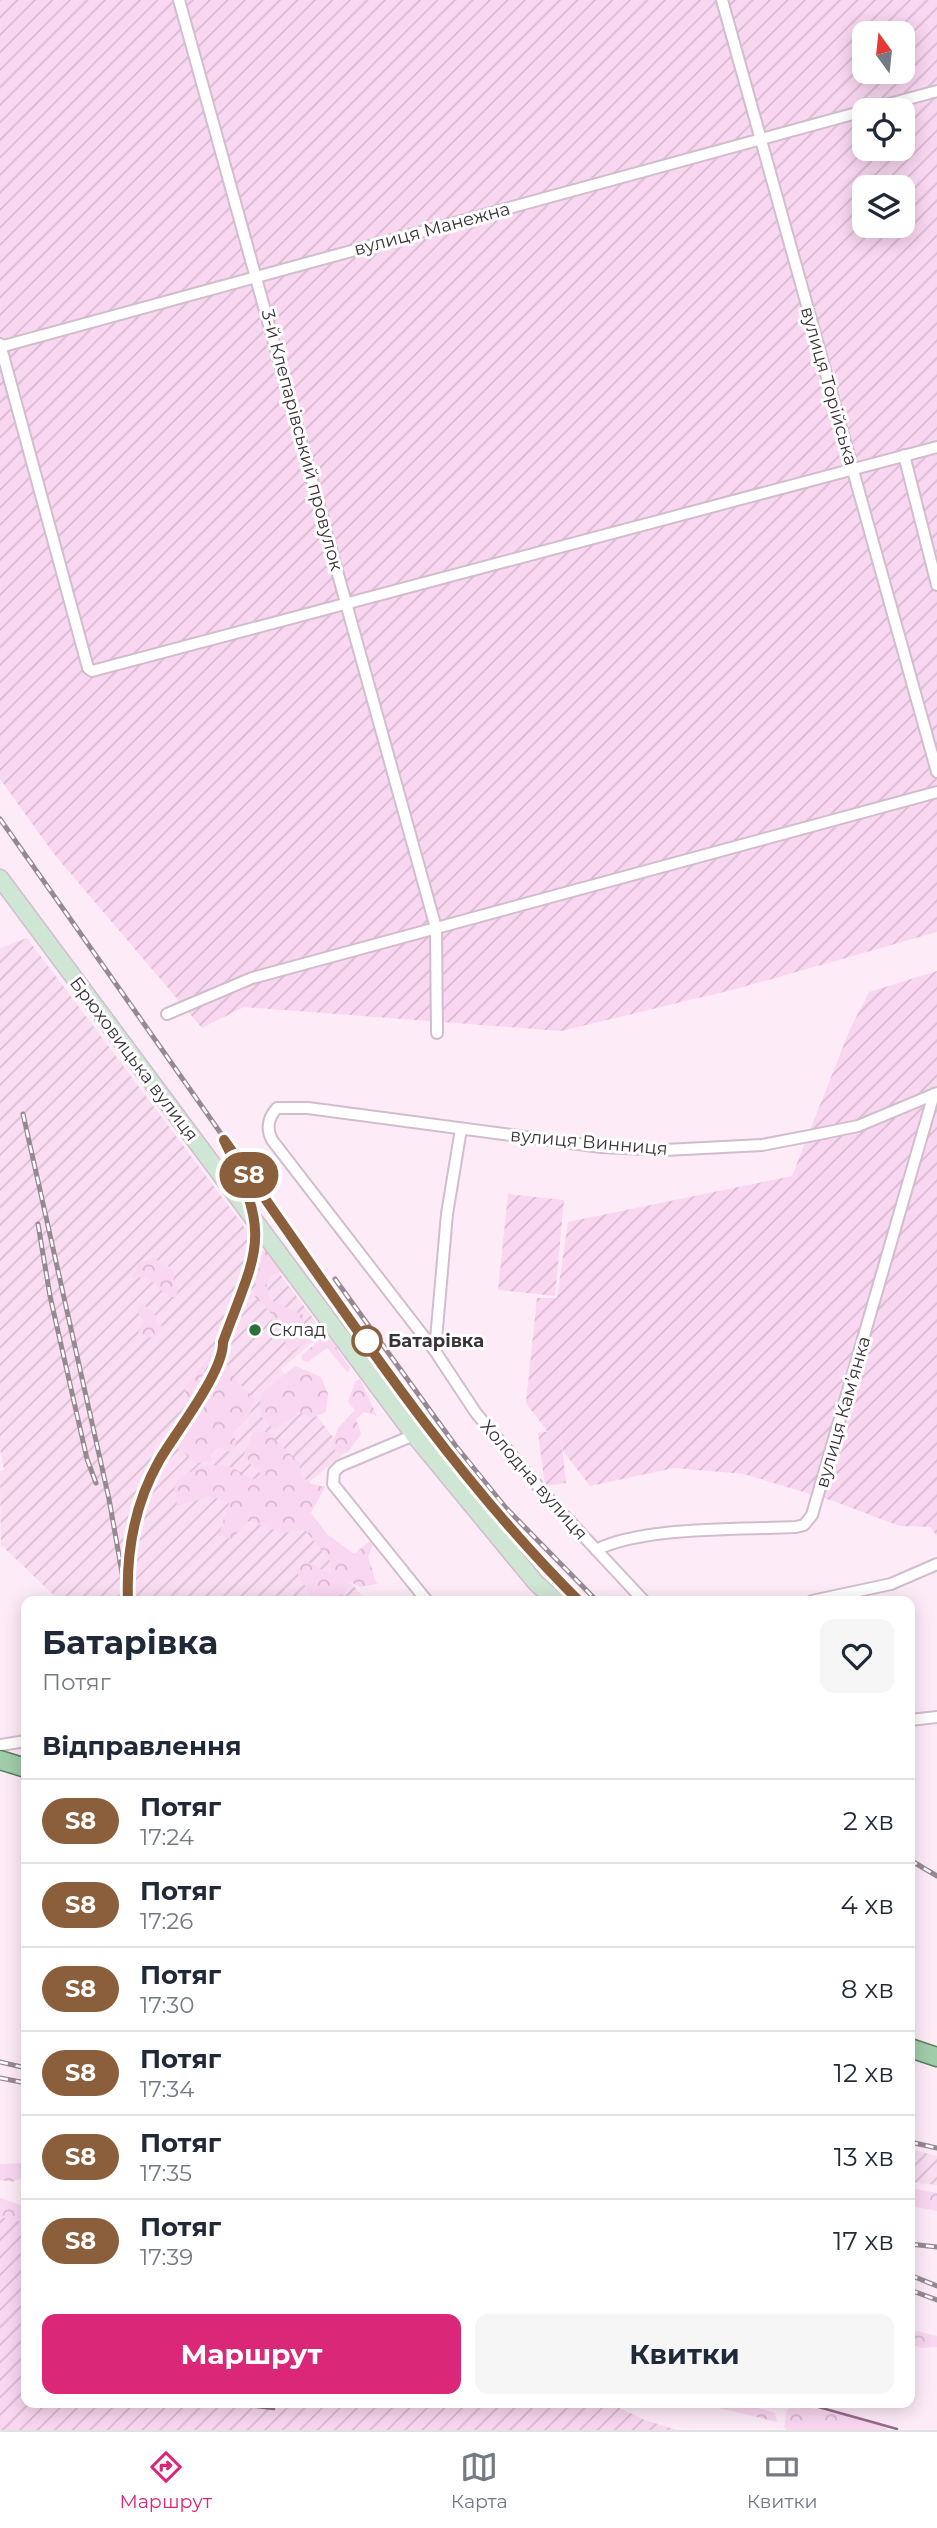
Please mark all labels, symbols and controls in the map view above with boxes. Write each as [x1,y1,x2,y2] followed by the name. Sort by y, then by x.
[852,21,915,84] north arrow
[852,21,915,238] map controls
[852,98,915,161] button: locate
[852,175,915,238] button: layers
[352,198,512,260] street label: вулиця Манежна
[796,304,862,468] street label: вулиця Торійська
[256,307,348,574] street label: 3-й Клепарівський провулок
[65,972,203,1146] street label: Брюховицька вулиця
[509,1124,669,1160] street label: вулиця Винниця
[218,1152,280,1198] line badge: S8
[233,1160,265,1189] text: S8
[269,1319,326,1341] place label: Склад
[247,1322,263,1338] marker: Склад
[352,1326,382,1356] marker: Батарівка
[388,1330,484,1352] place label: Батарівка
[811,1334,875,1490] street label: вулиця Камʼянка
[476,1415,592,1545] street label: Холодна вулиця
[820,1619,894,1693] button: heart
[42,1622,218,1662] text: Батарівка
[42,1668,111,1696] text: Потяг
[42,1730,241,1762] text: Відправлення
[140,1791,221,1823] text: Потяг
[843,1805,894,1837] text: 2 хв
[65,1806,96,1835] text: S8
[140,1823,194,1851] text: 17:24
[140,1875,221,1907] text: Потяг
[841,1889,894,1921] text: 4 хв
[65,1890,96,1919] text: S8
[140,1907,193,1935] text: 17:26
[140,1959,221,1991] text: Потяг
[841,1973,894,2005] text: 8 хв
[65,1974,96,2003] text: S8
[140,1991,194,2019] text: 17:30
[140,2043,221,2075] text: Потяг
[834,2057,894,2089] text: 12 хв
[65,2058,96,2087] text: S8
[140,2075,194,2103] text: 17:34
[140,2127,221,2159] text: Потяг
[834,2141,894,2173] text: 13 хв
[65,2142,96,2171] text: S8
[140,2159,192,2187] text: 17:35
[140,2211,221,2243] text: Потяг
[833,2225,894,2257] text: 17 хв
[65,2226,96,2255] text: S8
[140,2243,193,2271] text: 17:39
[42,2314,461,2394] button: Маршрут
[475,2314,894,2394] button: Квитки
[119,2448,212,2513] tab: Маршрут
[451,2448,508,2513] tab: Карта
[747,2448,818,2513] tab: Квитки

